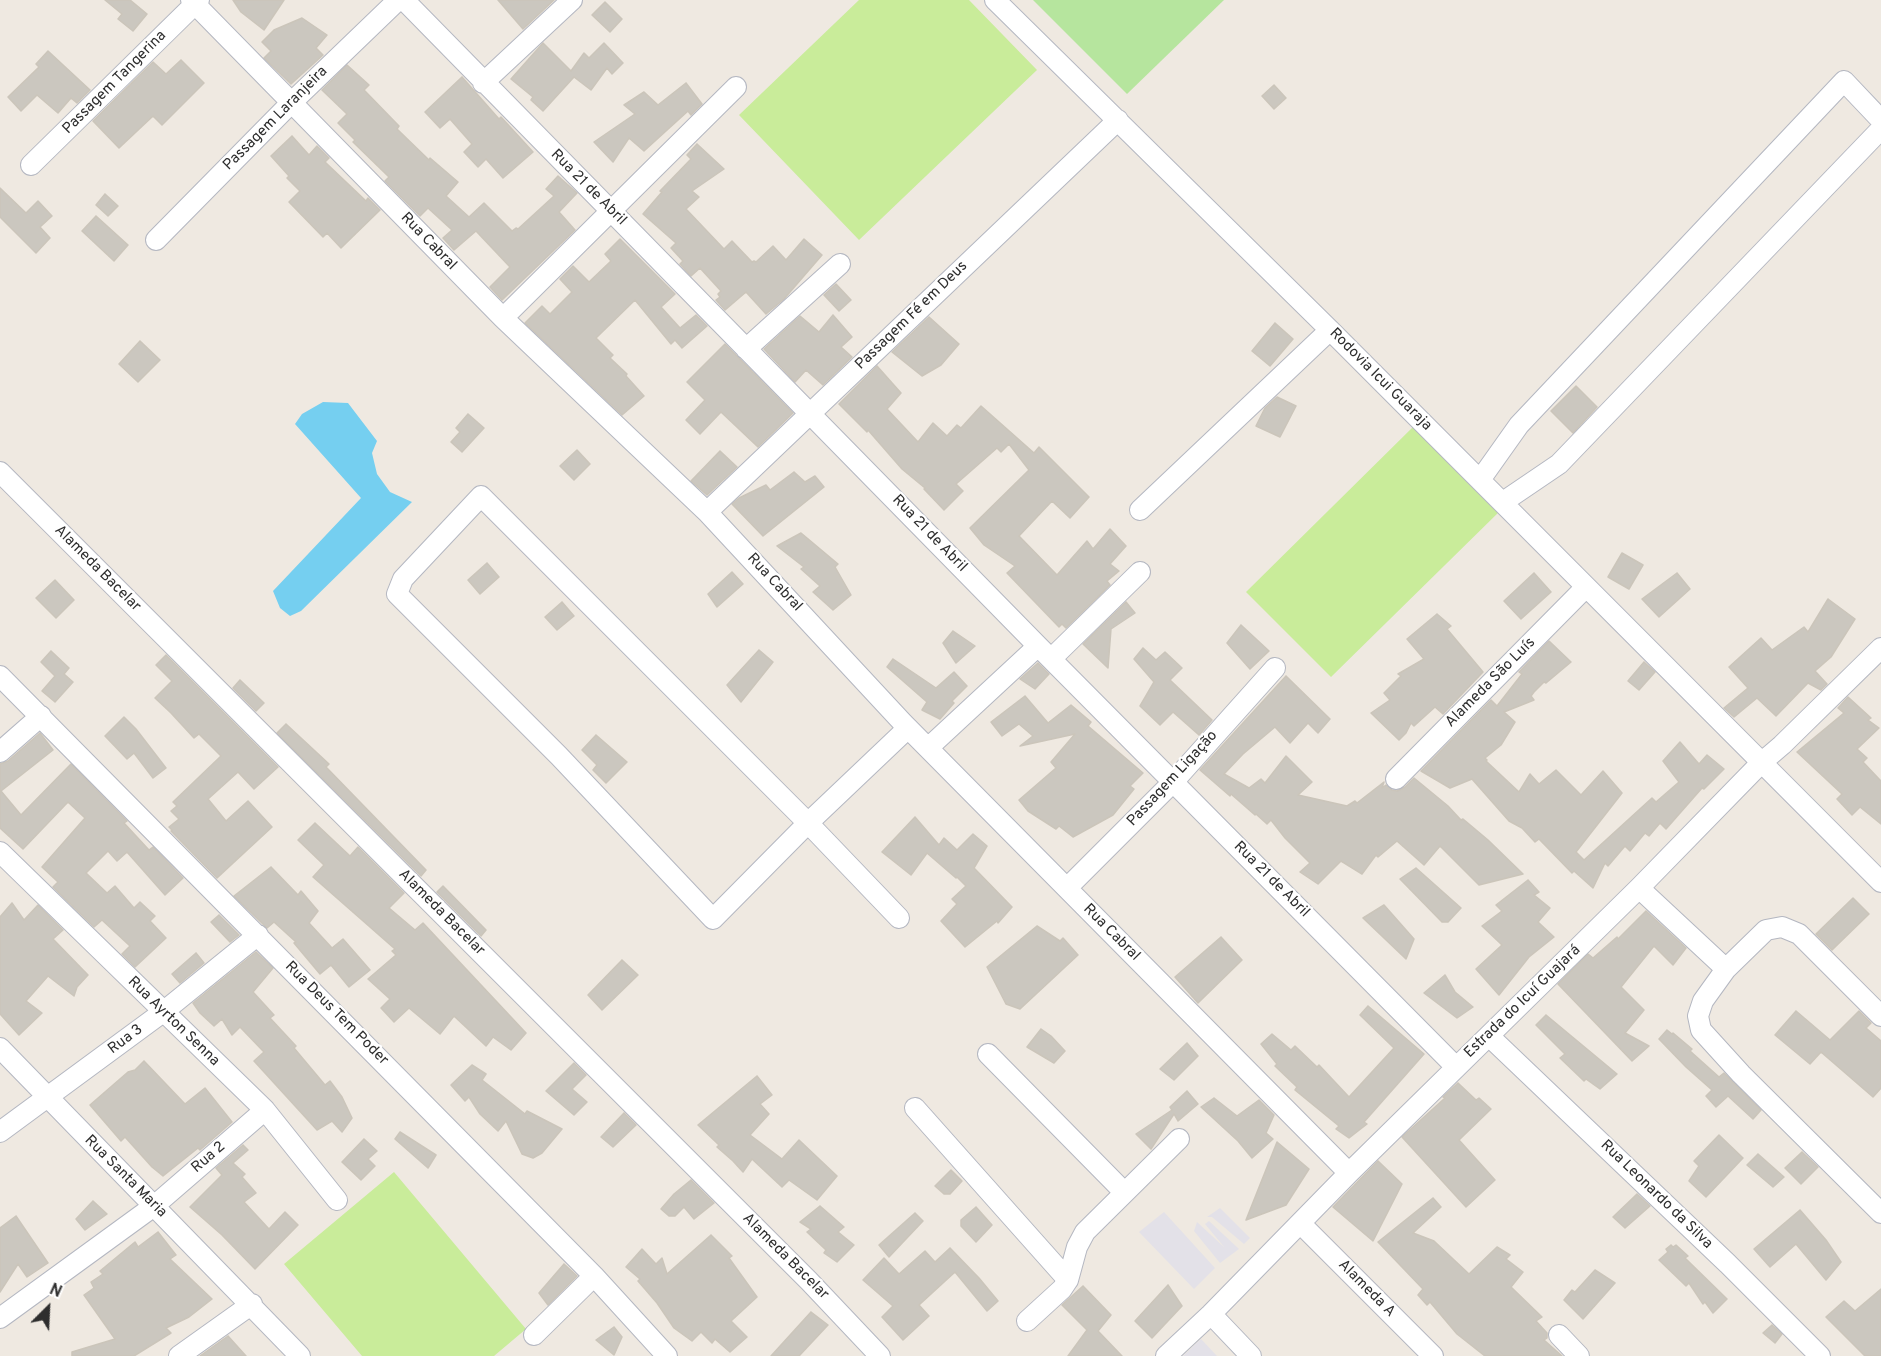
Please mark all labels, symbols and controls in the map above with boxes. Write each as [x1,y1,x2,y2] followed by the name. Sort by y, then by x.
[59,27,171,139] street label: Passagem Tangerina
[220,63,332,175] street label: Passagem Laranjeira
[546,146,630,230] street label: Rua 21 de Abril
[396,209,460,275] street label: Rua Cabral
[852,258,972,374] street label: Passagem Fé em Deus
[1325,325,1435,435] street label: Rodovia Icui Guaraja
[888,492,970,576] street label: Rua 21 de Abril
[50,522,144,616] street label: Alameda Bacelar
[743,550,805,616] street label: Rua Cabral
[1442,634,1540,732] street label: Alameda São Luís
[1124,727,1222,831] street label: Passagem Ligação
[1229,838,1313,922] street label: Rua 21 de Abril
[394,866,488,960] street label: Alameda Bacelar
[1079,901,1143,965] street label: Rua Cabral
[1461,942,1585,1062] street label: Estrada do Icuí Guajará
[280,958,392,1070] street label: Rua Deus Tem Poder
[123,973,223,1071] street label: Rua Ayrton Senna
[105,1021,147,1059] street label: Rua 3
[80,1132,170,1222] street label: Rua Santa Maria
[1596,1137,1716,1253] street label: Rua Leonardo da Silva
[188,1138,230,1178] street label: Rua 2
[738,1210,832,1304] street label: Alameda Bacelar
[1334,1257,1398,1321] street label: Alameda A
[18,1278,78,1338] north arrow
[46,1280,65,1303] text: N

